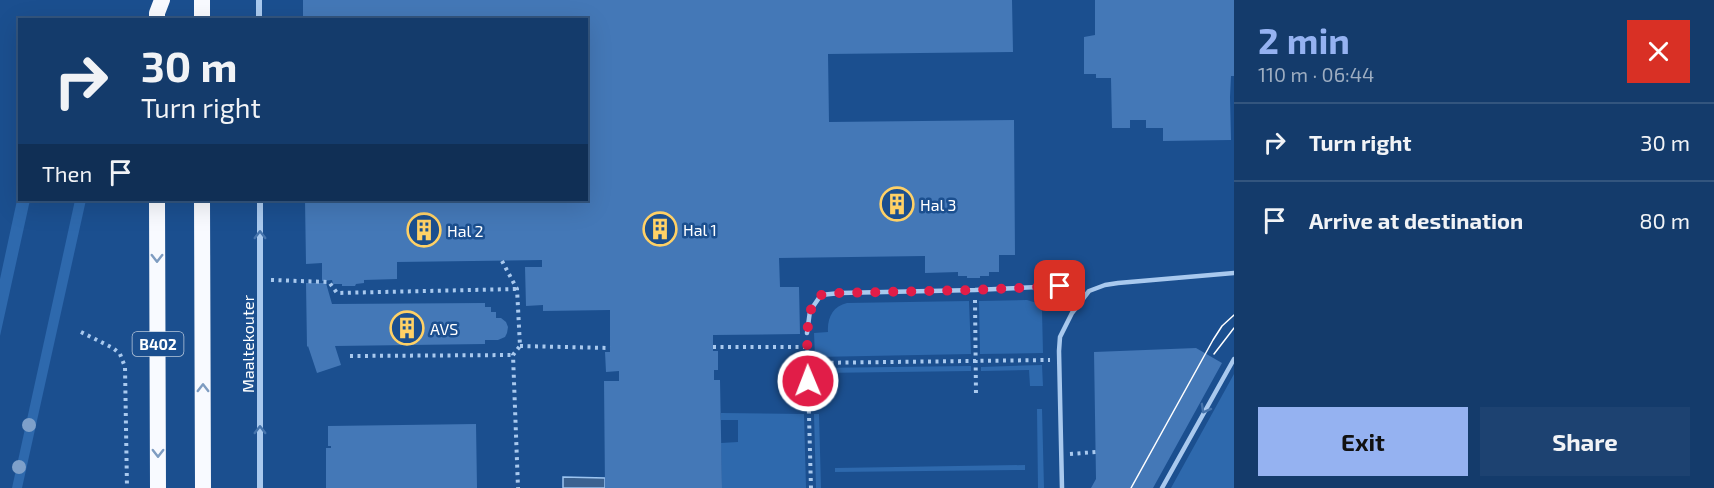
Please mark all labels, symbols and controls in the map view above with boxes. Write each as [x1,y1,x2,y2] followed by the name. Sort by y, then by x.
[1258,18,1350,61] text: 2 min
[1627,20,1690,83] button: close
[141,40,237,90] text: 30 m
[42,42,120,120] icon: right
[1258,62,1374,86] text: 110 m · 06:44
[141,91,261,123] text: Turn right
[1258,126,1291,159] icon: right
[1309,129,1411,155] text: Turn right
[1640,129,1690,155] text: 30 m
[104,156,137,189] icon: arrive
[42,160,92,186] text: Then
[879,186,915,222] building icon: Hal 3
[920,195,956,214] place label: Hal 3
[1258,204,1291,237] icon: arrive
[1309,207,1523,233] text: Arrive at destination
[1639,207,1690,233] text: 80 m
[642,211,678,247] building icon: Hal 1
[406,212,442,248] building icon: Hal 2
[683,220,717,239] place label: Hal 1
[447,221,483,240] place label: Hal 2
[254,230,266,239] one-way arrow
[151,253,163,262] one-way arrow
[1034,260,1085,311] pin
[1043,269,1076,302] icon: arrive
[238,294,257,393] street label: Maaltekouter
[389,310,425,346] building icon: AVS
[430,319,458,338] place label: AVS
[132,332,184,356] road number: B402
[776,349,840,413] position arrow
[197,383,209,392] one-way arrow
[1201,403,1212,414] one-way arrow
[1258,407,1468,476] button: Exit
[1480,407,1690,476] button: Share
[254,425,266,434] one-way arrow
[152,448,164,457] one-way arrow

